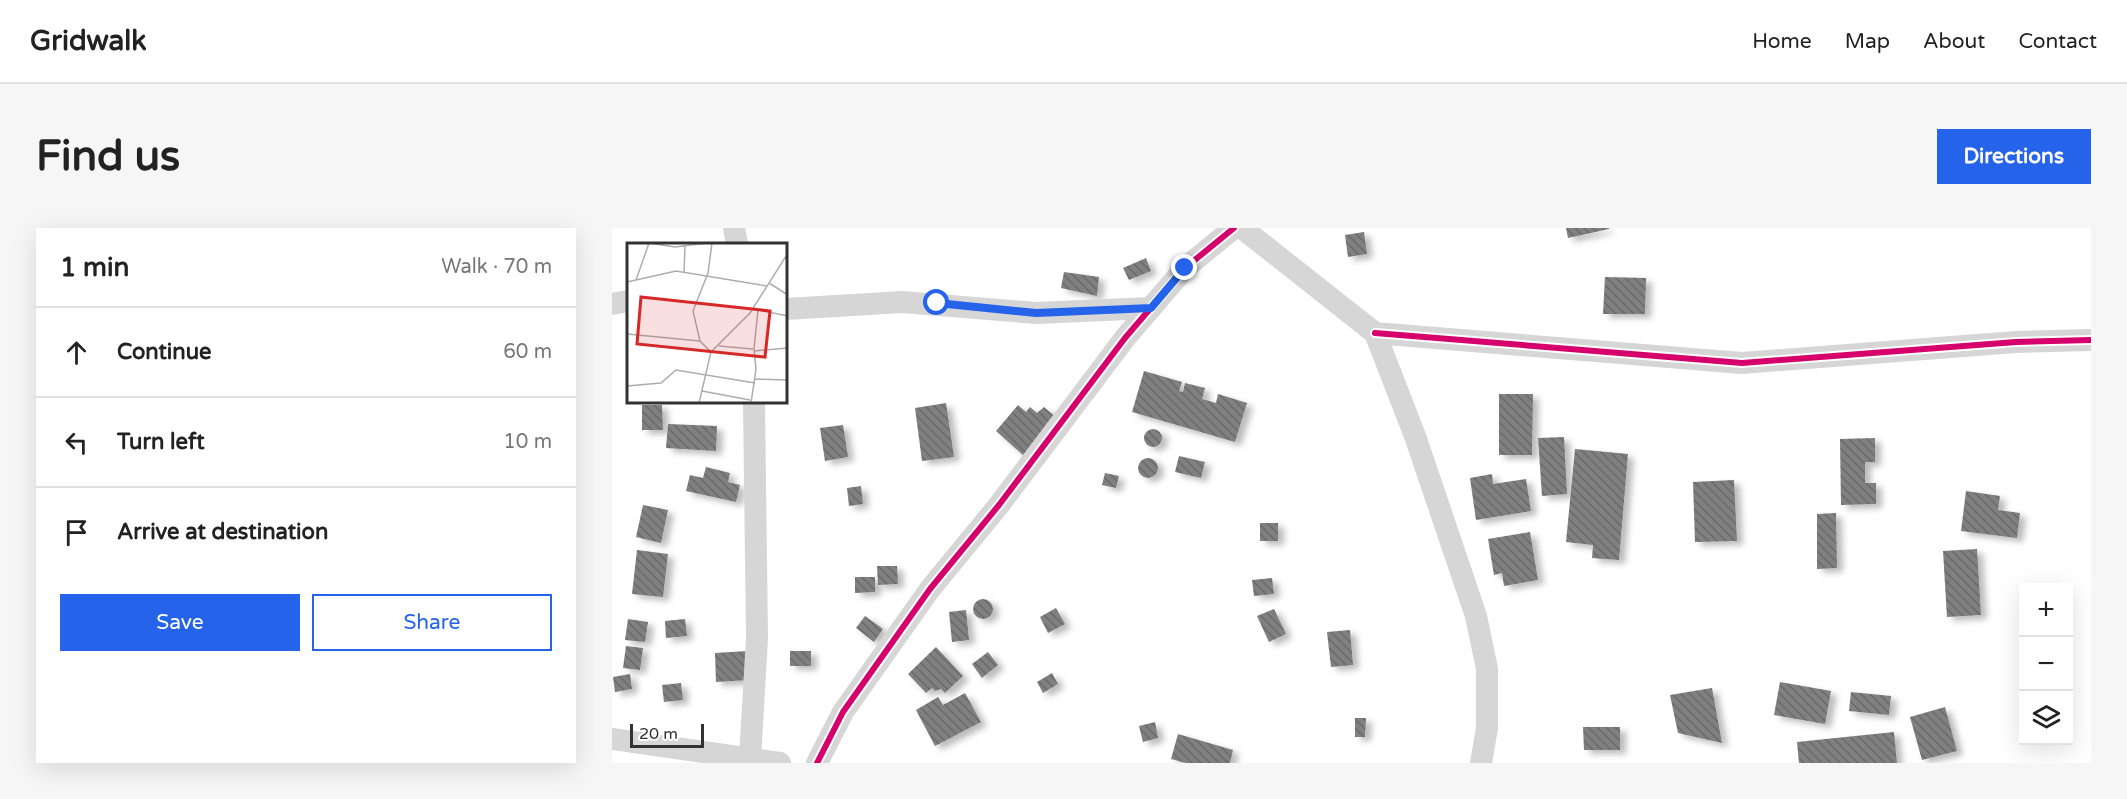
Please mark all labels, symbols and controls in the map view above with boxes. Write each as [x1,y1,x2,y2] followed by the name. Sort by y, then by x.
[30,24,147,58] text: Gridwalk
[1752,29,1812,54] text: Home
[1845,29,1890,54] text: Map
[1923,29,1985,54] text: About
[2018,29,2097,54] text: Contact
[1937,129,2091,184] button: Directions
[36,131,180,182] text: Find us
[627,243,788,404] inset map
[60,252,129,283] text: 1 min
[1171,254,1197,280] route end
[441,255,552,279] text: Walk · 70 m
[923,289,949,315] route start
[60,336,93,369] icon: ahead
[117,339,212,365] text: Continue
[503,340,552,364] text: 60 m
[60,426,93,459] icon: left
[117,429,205,455] text: Turn left
[503,430,552,454] text: 10 m
[60,516,93,549] icon: arrive
[117,519,328,545] text: Arrive at destination
[2019,583,2073,745] map controls
[2019,583,2073,637] button: +
[60,594,300,651] button: Save
[312,594,552,651] button: Share
[2019,637,2073,691] button: −
[2019,691,2073,745] button: layers
[630,721,704,748] scale bar
[639,724,678,744] text: 20 m

